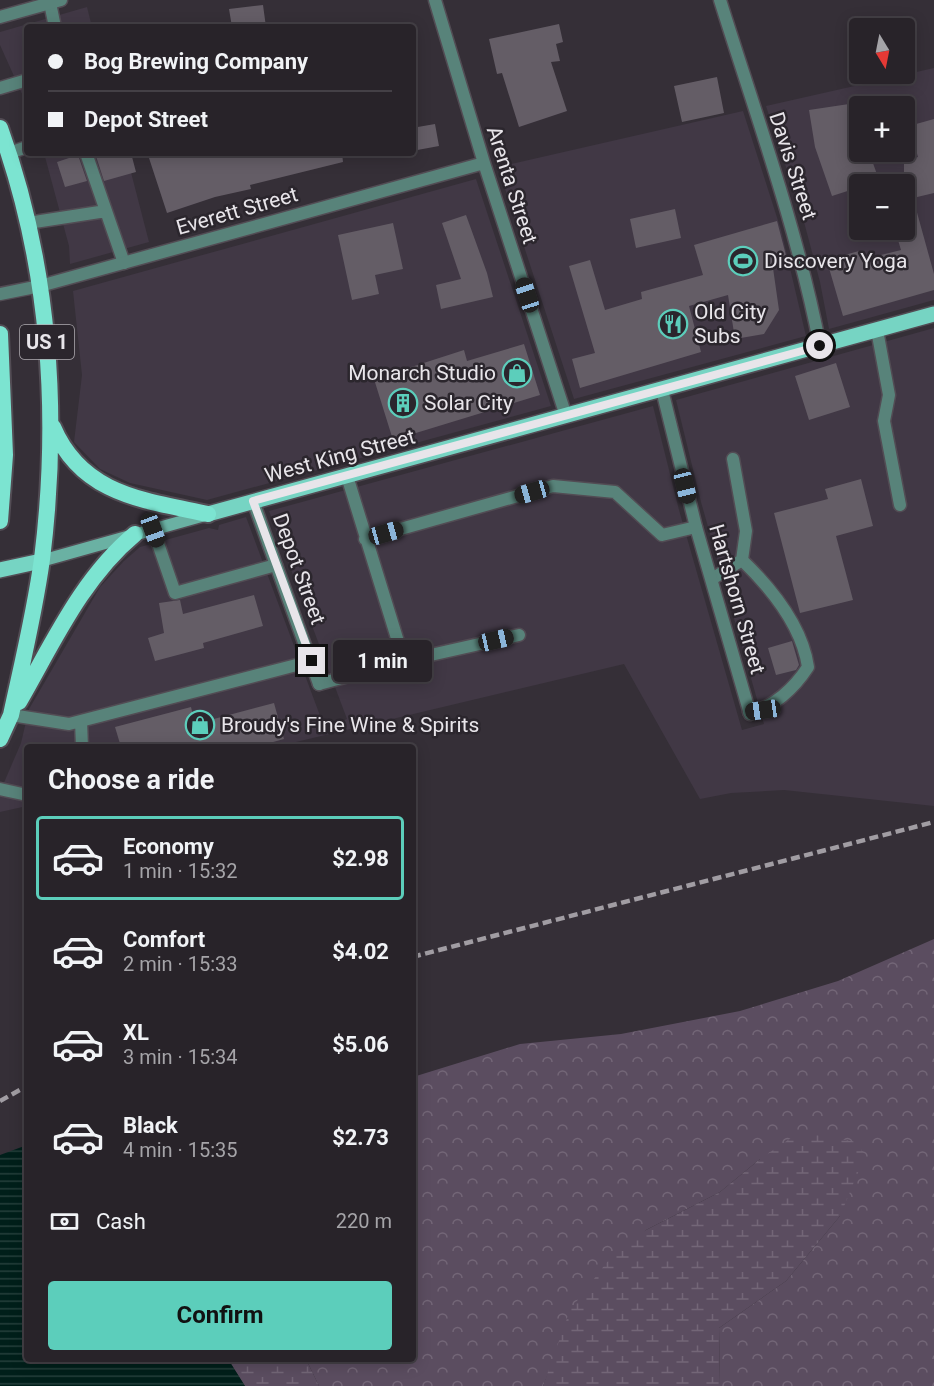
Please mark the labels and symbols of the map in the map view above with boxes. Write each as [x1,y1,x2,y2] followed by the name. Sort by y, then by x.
[849,18,915,84] north arrow
[764,109,822,223] street label: Davis Street
[482,123,542,247] street label: Arenta Street
[173,182,301,240] street label: Everett Street
[727,245,759,277] sports icon: Discovery Yoga
[764,249,907,273] place label: Discovery Yoga
[513,275,541,315] car
[694,300,766,348] place label: Old City Subs
[657,308,689,340] restaurant icon: Old City Subs
[20,325,74,359] road number: US 1
[806,332,833,359] route start
[501,357,533,389] shop icon: Monarch Studio
[348,361,496,385] place label: Monarch Studio
[387,387,419,419] building icon: Solar City
[424,391,513,415] place label: Solar City
[262,424,418,488] street label: West King Street
[672,466,698,506] car
[512,478,552,506] car
[138,510,168,550] car
[268,510,330,628] street label: Depot Street
[366,519,406,547] car
[704,521,770,677] street label: Hartshorn Street
[476,627,516,653] car
[333,640,432,682] callout: 1 min
[298,647,325,674] route end
[744,699,782,721] car
[184,709,216,741] shop icon: Broudy's Fine Wine & Spirits
[221,713,479,737] place label: Broudy's Fine Wine & Spirits

